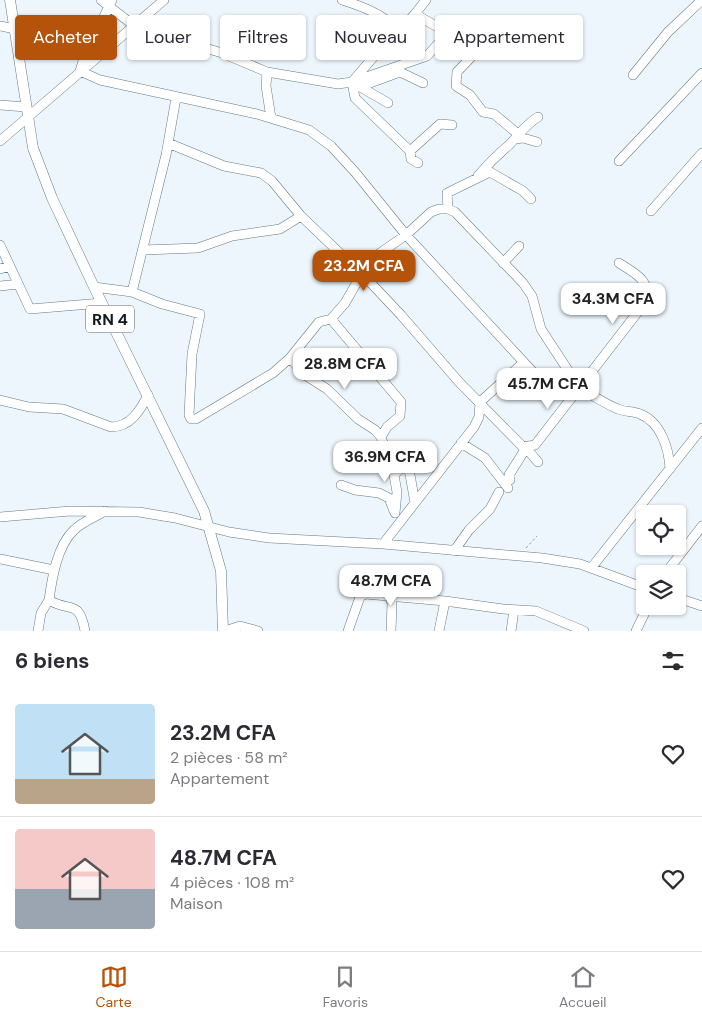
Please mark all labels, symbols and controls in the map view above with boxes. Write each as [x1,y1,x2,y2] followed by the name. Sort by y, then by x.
[15,15,117,60] chip: Acheter
[127,15,210,60] chip: Louer
[220,15,306,60] chip: Filtres
[316,15,425,60] chip: Nouveau
[435,15,583,60] chip: Appartement
[307,250,421,292] pin: 23.2M CFA
[324,255,404,276] text: 23.2M CFA
[556,282,670,325] pin: 34.3M CFA
[572,288,654,309] text: 34.3M CFA
[86,306,134,332] road number: RN 4
[288,348,402,390] pin: 28.8M CFA
[304,353,386,374] text: 28.8M CFA
[491,368,605,410] pin: 45.7M CFA
[507,373,589,394] text: 45.7M CFA
[328,440,442,483] pin: 36.9M CFA
[344,446,426,467] text: 36.9M CFA
[636,505,686,615] map controls
[636,505,686,555] button: locate
[334,564,448,607] pin: 48.7M CFA
[636,565,686,615] button: layers
[350,570,432,591] text: 48.7M CFA
[15,647,90,675] text: 6 biens
[659,647,687,675] icon: filters
[170,719,276,747] text: 23.2M CFA
[55,724,115,784] icon: home
[659,740,687,768] icon: heart
[170,747,288,768] text: 2 pièces · 58 m²
[170,768,269,789] text: Appartement
[170,844,277,872] text: 48.7M CFA
[55,849,115,909] icon: home
[659,865,687,893] icon: heart
[170,872,294,893] text: 4 pièces · 108 m²
[170,893,223,914] text: Maison
[96,963,132,1011] tab: Carte
[323,963,368,1011] tab: Favoris
[559,963,606,1011] tab: Accueil

